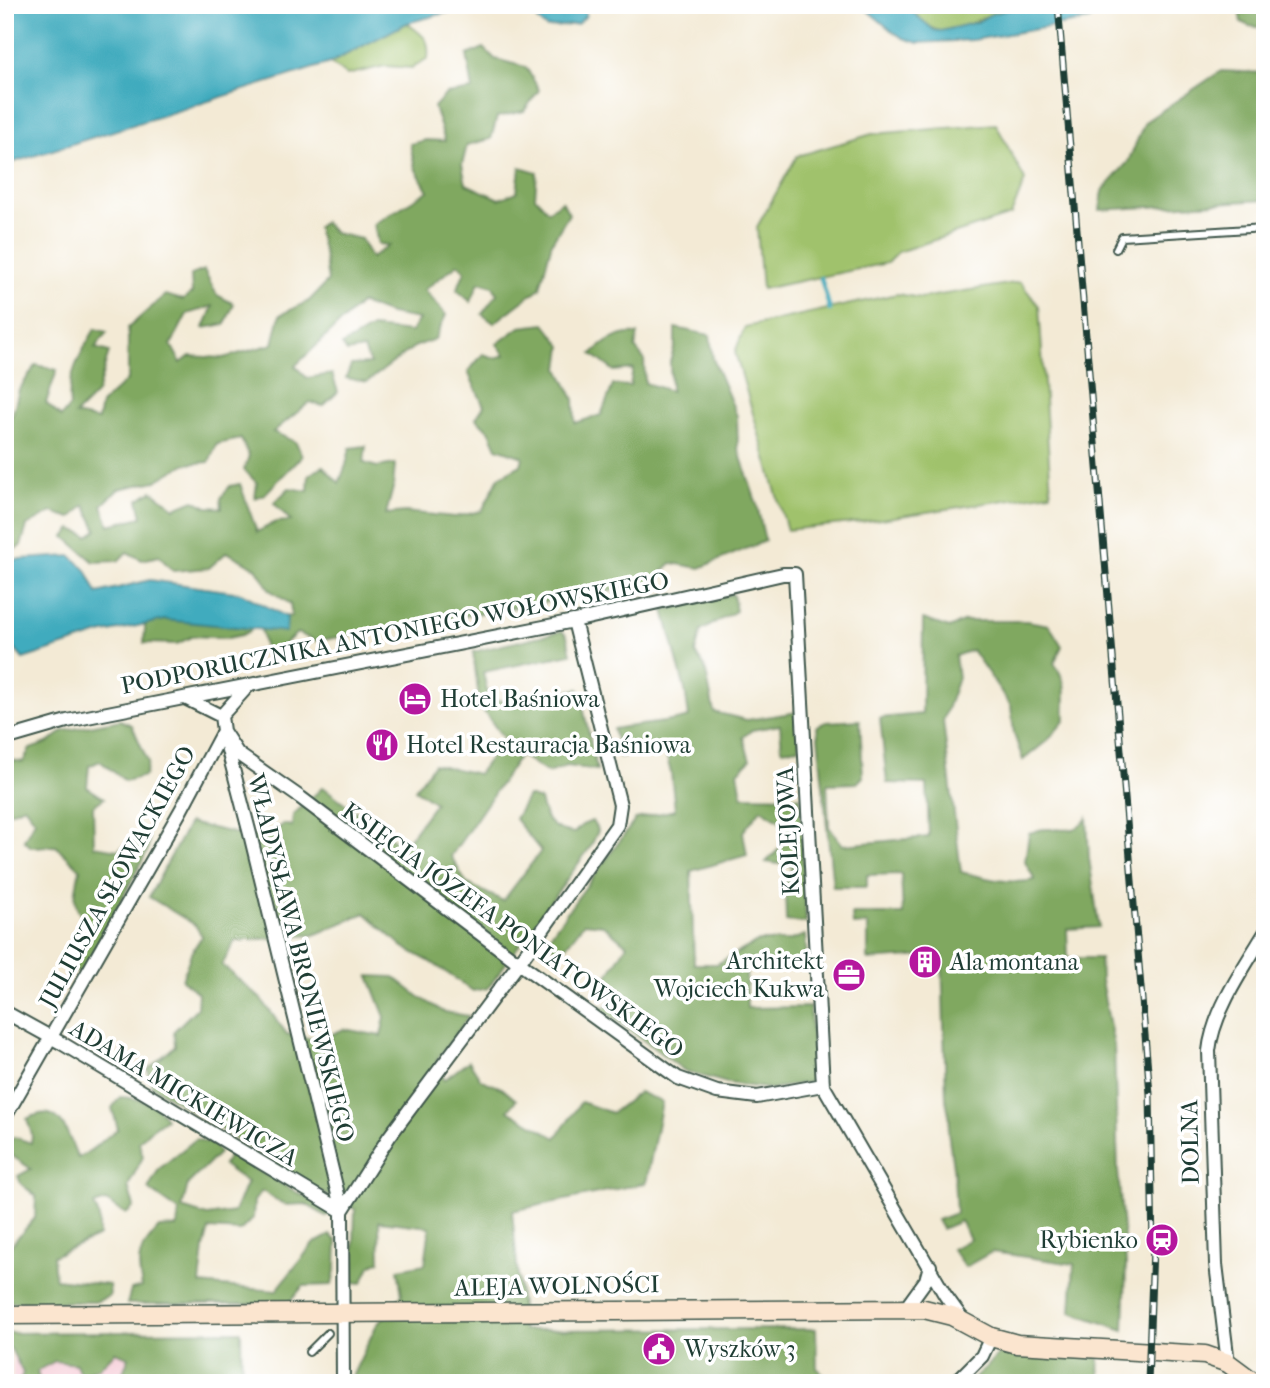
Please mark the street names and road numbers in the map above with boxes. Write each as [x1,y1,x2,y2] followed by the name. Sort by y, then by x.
[119,566,671,700] street label: PODPORUCZNIKA ANTONIEGO WOŁOWSKIEGO
[32,741,201,1015] street label: JULIUSZA SŁOWACKIEGO
[771,765,805,896] street label: KOLEJOWA
[241,770,360,1145] street label: WŁADYSŁAWA BRONIEWSKIEGO
[336,796,690,1064] street label: KSIĘCIA JÓZEFA PONIATOWSKIEGO
[64,1013,303,1172] street label: ADAMA MICKIEWICZA
[1175,1099,1205,1185] street label: DOLNA
[453,1269,660,1302] street label: ALEJA WOLNOŚCI

